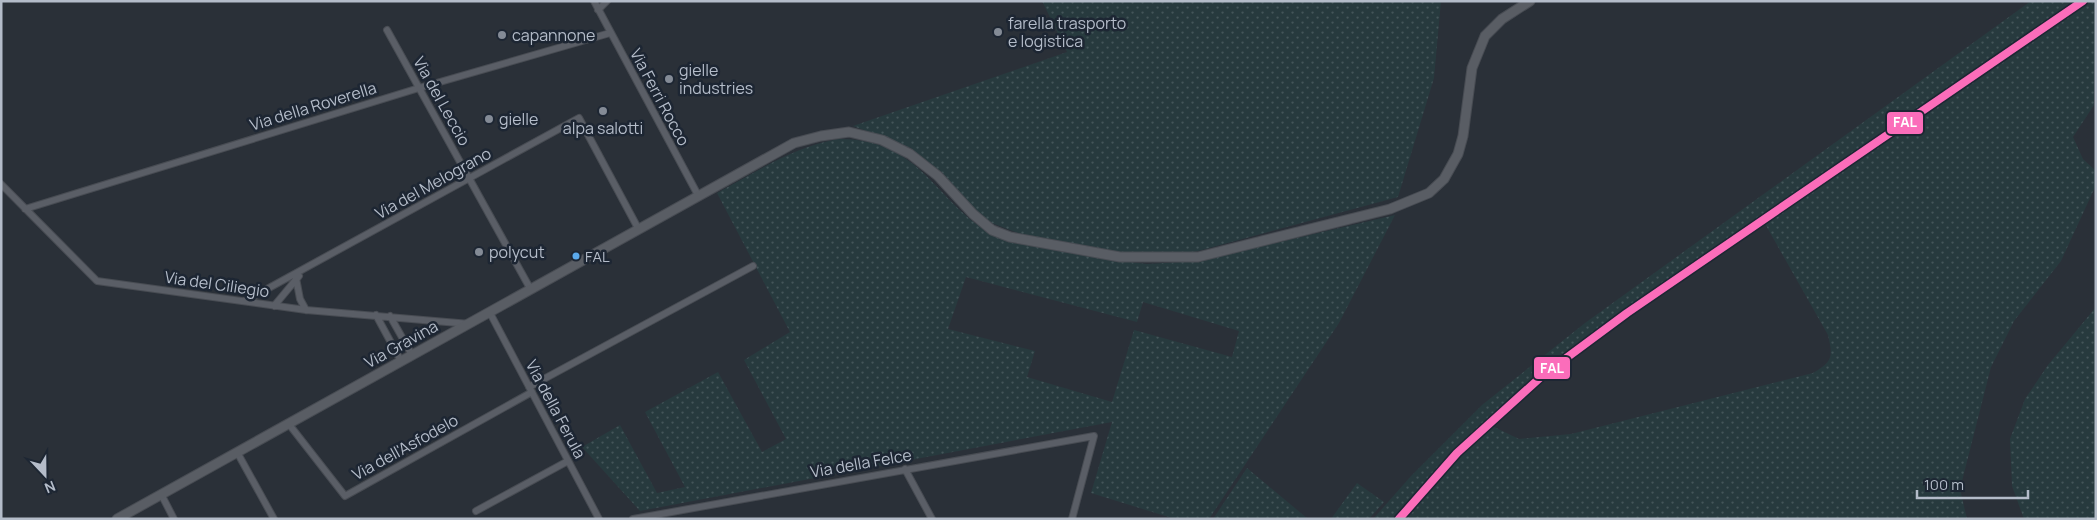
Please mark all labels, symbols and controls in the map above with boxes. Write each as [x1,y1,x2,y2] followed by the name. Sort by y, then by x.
[1008,12,1126,52] place label: farella trasporto e logistica
[512,24,595,46] place label: capannone
[992,26,1004,38] marker: farella trasporto e logistica
[496,29,508,41] marker: capannone
[625,45,695,149] street label: Via Ferri Rocco
[408,52,476,150] street label: Via del Leccio
[679,59,753,99] place label: gielle industries
[663,73,675,85] marker: gielle industries
[247,76,379,136] street label: Via della Roverella
[597,105,609,117] marker: alpa salotti
[499,108,538,130] place label: gielle
[1886,111,1924,135] line badge: FAL
[1893,112,1918,131] text: FAL
[483,113,495,125] marker: gielle
[563,117,643,139] place label: alpa salotti
[371,142,495,224] street label: Via del Melograno
[489,241,545,263] place label: polycut
[473,246,485,258] marker: polycut
[585,246,610,267] place label: FAL
[571,251,581,261] marker: FAL
[163,266,271,302] street label: Via del Ciliegio
[360,315,442,373] street label: Via Gravina
[521,356,591,462] street label: Via della Ferula
[1533,356,1571,380] line badge: FAL
[1540,358,1565,377] text: FAL
[348,409,462,485] street label: Via dell'Asfodelo
[809,443,913,483] street label: Via della Felce
[20,450,70,500] north arrow
[1917,468,2028,500] scale bar
[1924,474,1964,495] text: 100 m
[42,477,58,498] text: N

